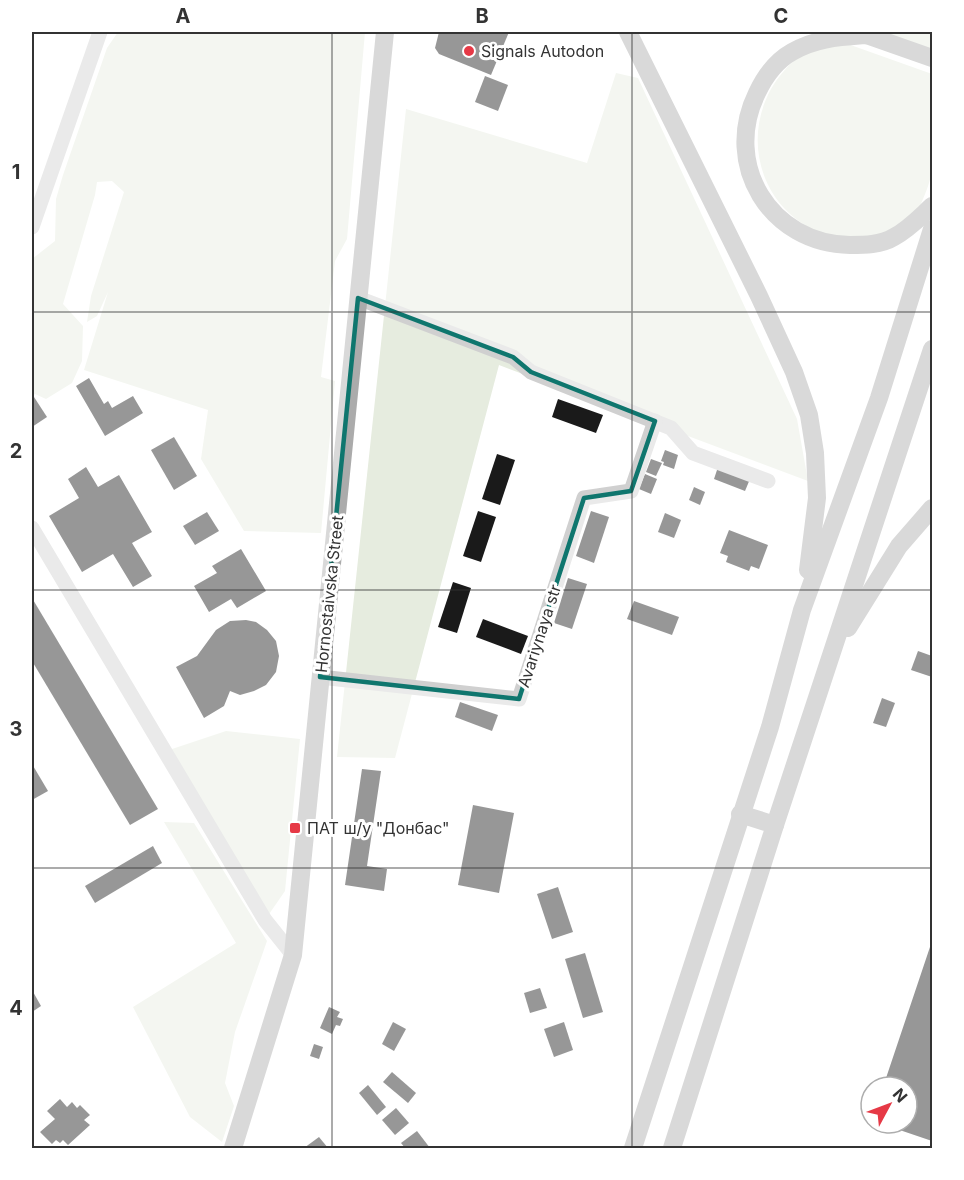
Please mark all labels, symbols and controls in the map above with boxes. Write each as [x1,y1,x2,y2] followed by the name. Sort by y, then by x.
[176,4,191,28] text: A
[475,4,489,28] text: B
[774,4,788,28] text: C
[481,41,604,61] place label: Signals Autodon
[462,44,476,58] marker: Signals Autodon
[12,160,20,184] text: 1
[10,439,22,463] text: 2
[311,514,347,674] street label: Hornostaivska Street
[513,582,565,690] street label: Avariynaya str
[10,717,22,741] text: 3
[307,818,450,838] place label: ПАТ ш/у "Донбас"
[288,821,302,835] marker: ПАТ ш/у "Донбас"
[9,996,23,1020] text: 4
[859,1075,919,1135] north arrow
[889,1084,912,1106] text: N

